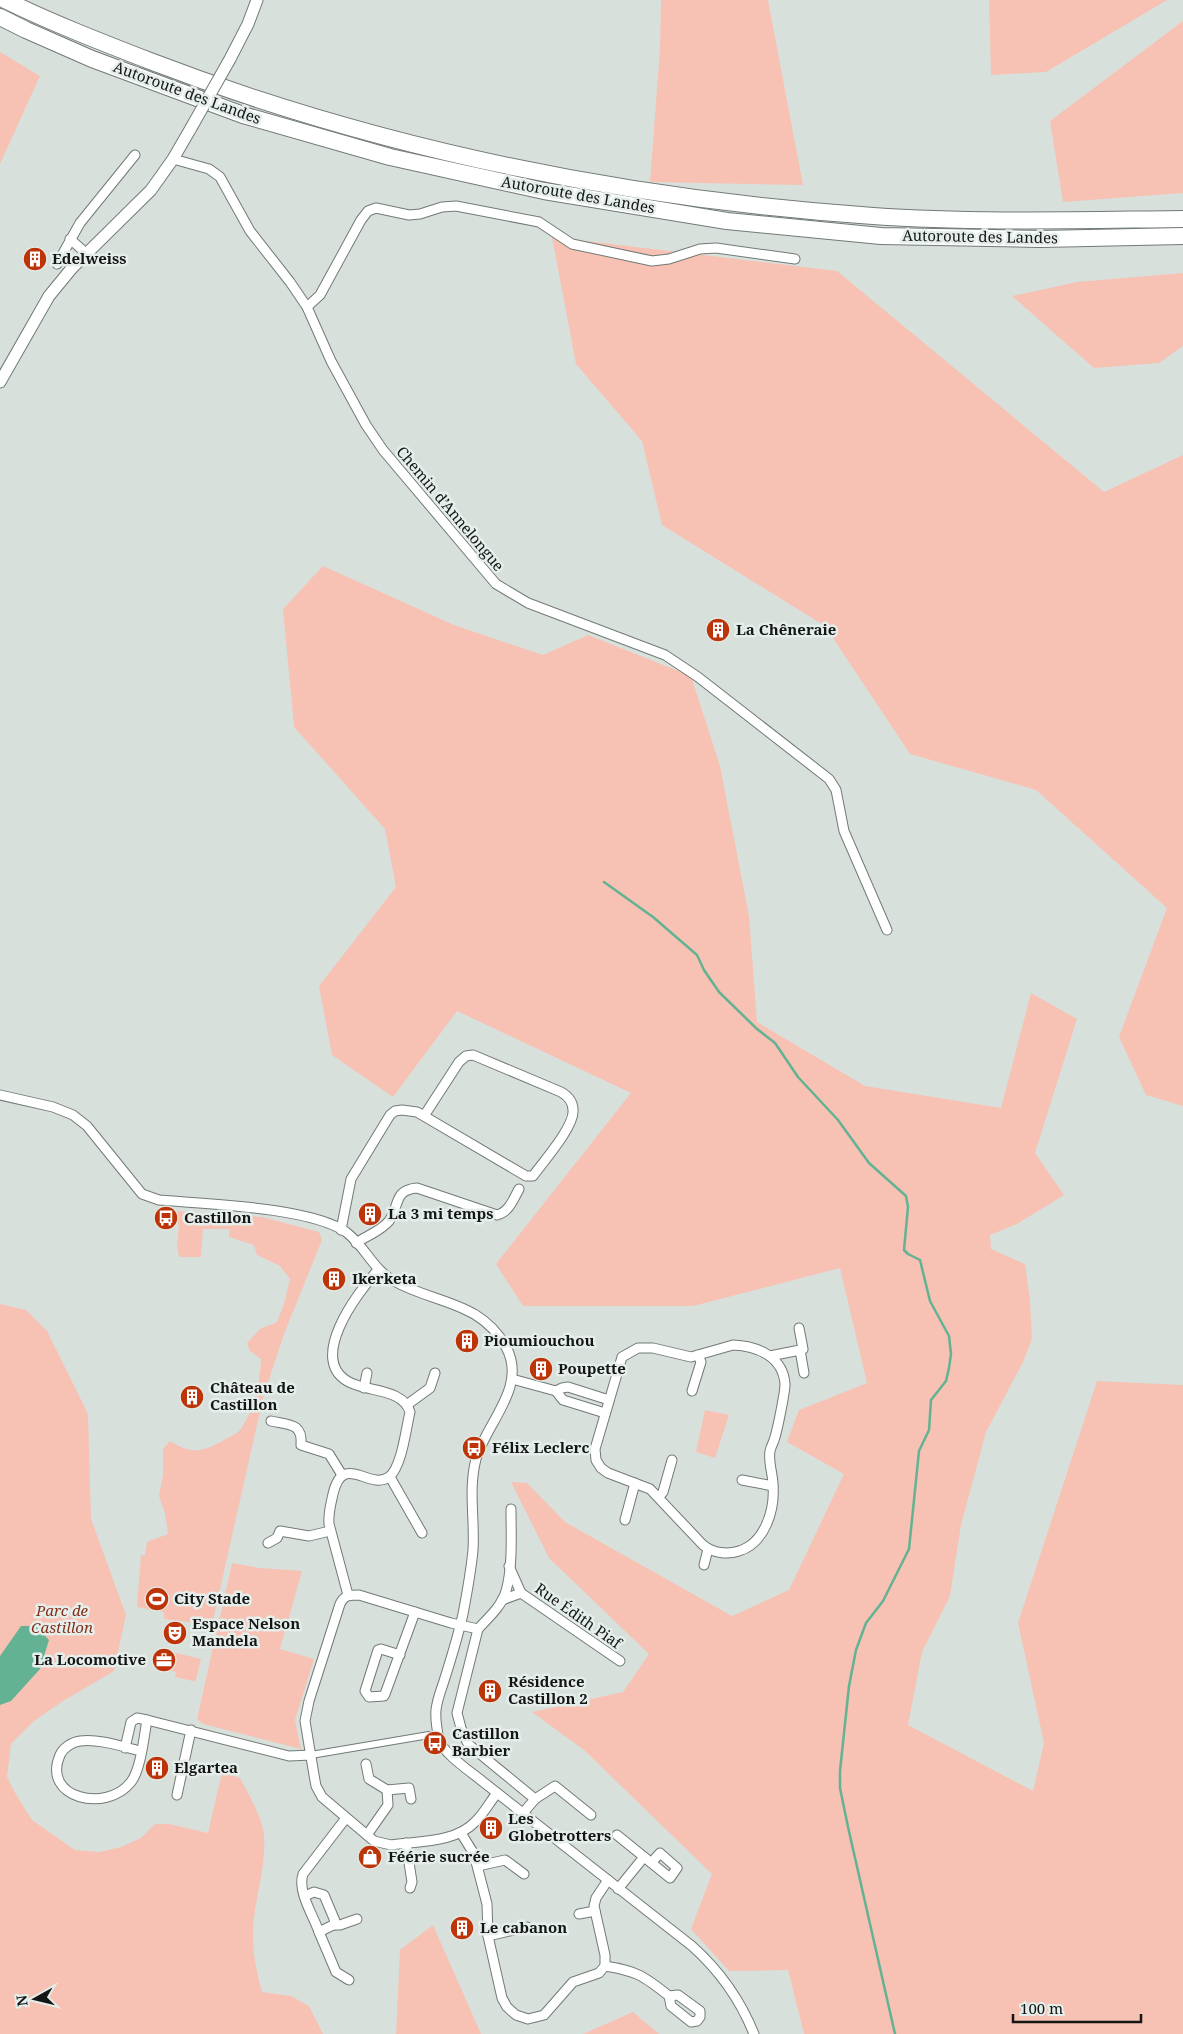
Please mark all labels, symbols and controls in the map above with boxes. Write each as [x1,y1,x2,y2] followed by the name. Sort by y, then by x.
[111,56,264,128] street label: Autoroute des Landes
[500,171,657,217] street label: Autoroute des Landes
[902,225,1058,247] street label: Autoroute des Landes
[22,246,48,272] building icon: Edelweiss
[52,248,127,268] place label: Edelweiss
[393,442,509,575] street label: Chemin d’Annelongue
[705,617,731,643] building icon: La Chêneraie
[736,619,836,639] place label: La Chêneraie
[357,1201,383,1227] building icon: La 3 mi temps
[388,1203,493,1223] place label: La 3 mi temps
[153,1205,179,1231] bus stop icon: Castillon
[184,1207,251,1227] place label: Castillon
[321,1266,347,1292] building icon: Ikerketa
[352,1268,417,1288] place label: Ikerketa
[454,1328,480,1354] building icon: Pioumiouchou
[484,1330,594,1350] place label: Pioumiouchou
[528,1356,554,1382] building icon: Poupette
[558,1358,626,1378] place label: Poupette
[210,1377,295,1414] place label: Château de Castillon
[179,1384,205,1410] building icon: Château de Castillon
[461,1435,487,1461] bus stop icon: Félix Leclerc
[492,1437,589,1457] place label: Félix Leclerc
[531,1578,627,1653] street label: Rue Édith Piaf
[144,1586,170,1612] sports icon: City Stade
[174,1588,250,1608] place label: City Stade
[31,1600,93,1637] park label: Parc de Castillon
[192,1613,300,1650] place label: Espace Nelson Mandela
[162,1620,188,1646] theatre icon: Espace Nelson Mandela
[151,1647,177,1673] office icon: La Locomotive
[34,1649,146,1669] place label: La Locomotive
[508,1671,588,1708] place label: Résidence Castillon 2
[477,1678,503,1704] building icon: Résidence Castillon 2
[452,1723,519,1760] place label: Castillon Barbier
[422,1730,448,1756] bus stop icon: Castillon Barbier
[144,1755,170,1781] building icon: Elgartea
[174,1757,238,1777] place label: Elgartea
[508,1808,611,1845] place label: Les Globetrotters
[478,1815,504,1841] building icon: Les Globetrotters
[357,1844,383,1870] shop icon: Féérie sucrée
[388,1846,490,1866] place label: Féérie sucrée
[449,1915,475,1941] building icon: Le cabanon
[480,1917,567,1937] place label: Le cabanon
[10,1974,60,2024] north arrow
[1013,1992,1140,2024] scale bar
[11,1994,32,2008] text: N
[1020,1998,1063,2018] text: 100 m

